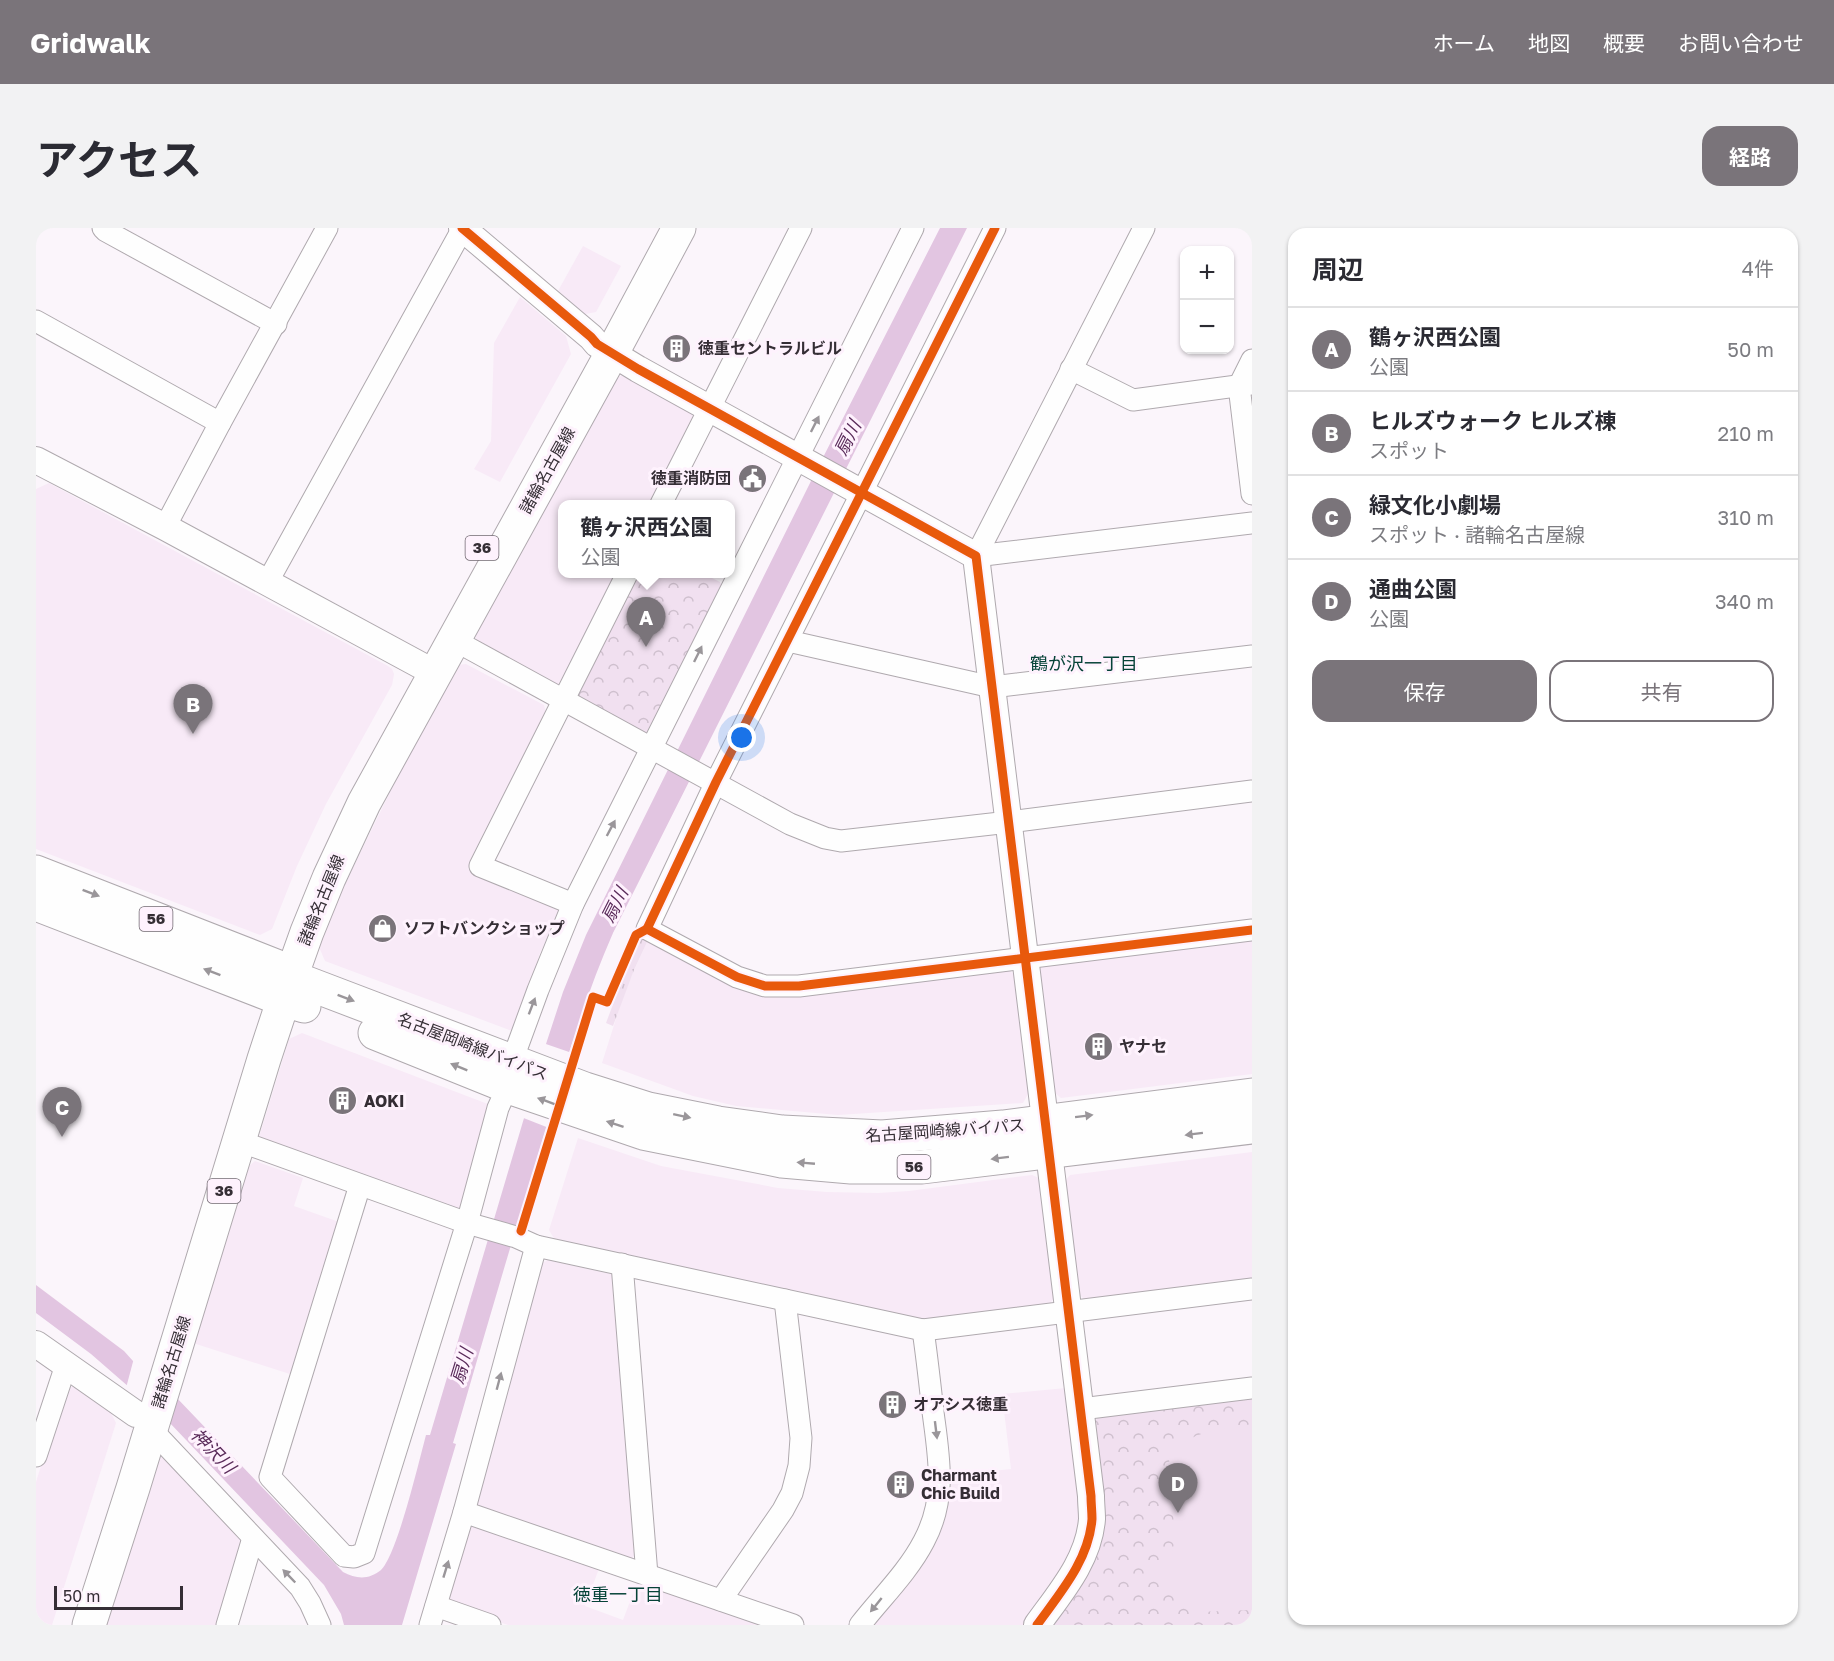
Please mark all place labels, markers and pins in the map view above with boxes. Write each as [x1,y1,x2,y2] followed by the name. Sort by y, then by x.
[661,332,693,364] building icon: 徳重セントラルビル
[698,338,842,358] place label: 徳重セントラルビル
[736,462,768,494] public building icon: 徳重消防団
[651,468,731,488] place label: 徳重消防団
[626,598,666,647] pin: A
[174,684,212,734] pin: B
[367,912,399,944] shop icon: ソフトバンクショップ
[404,918,565,938] place label: ソフトバンクショップ
[1082,1030,1114,1062] building icon: ヤナセ
[1119,1036,1167,1056] place label: ヤナセ
[327,1085,359,1117] building icon: AOKI
[42,1088,82,1137] pin: C
[364,1091,404,1111] place label: AOKI
[876,1388,908,1420] building icon: オアシス徳重
[913,1394,1008,1414] place label: オアシス徳重
[1158,1464,1198,1513] pin: D
[921,1465,1000,1503] place label: Charmant Chic Build
[884,1468,916,1500] building icon: Charmant Chic Build

